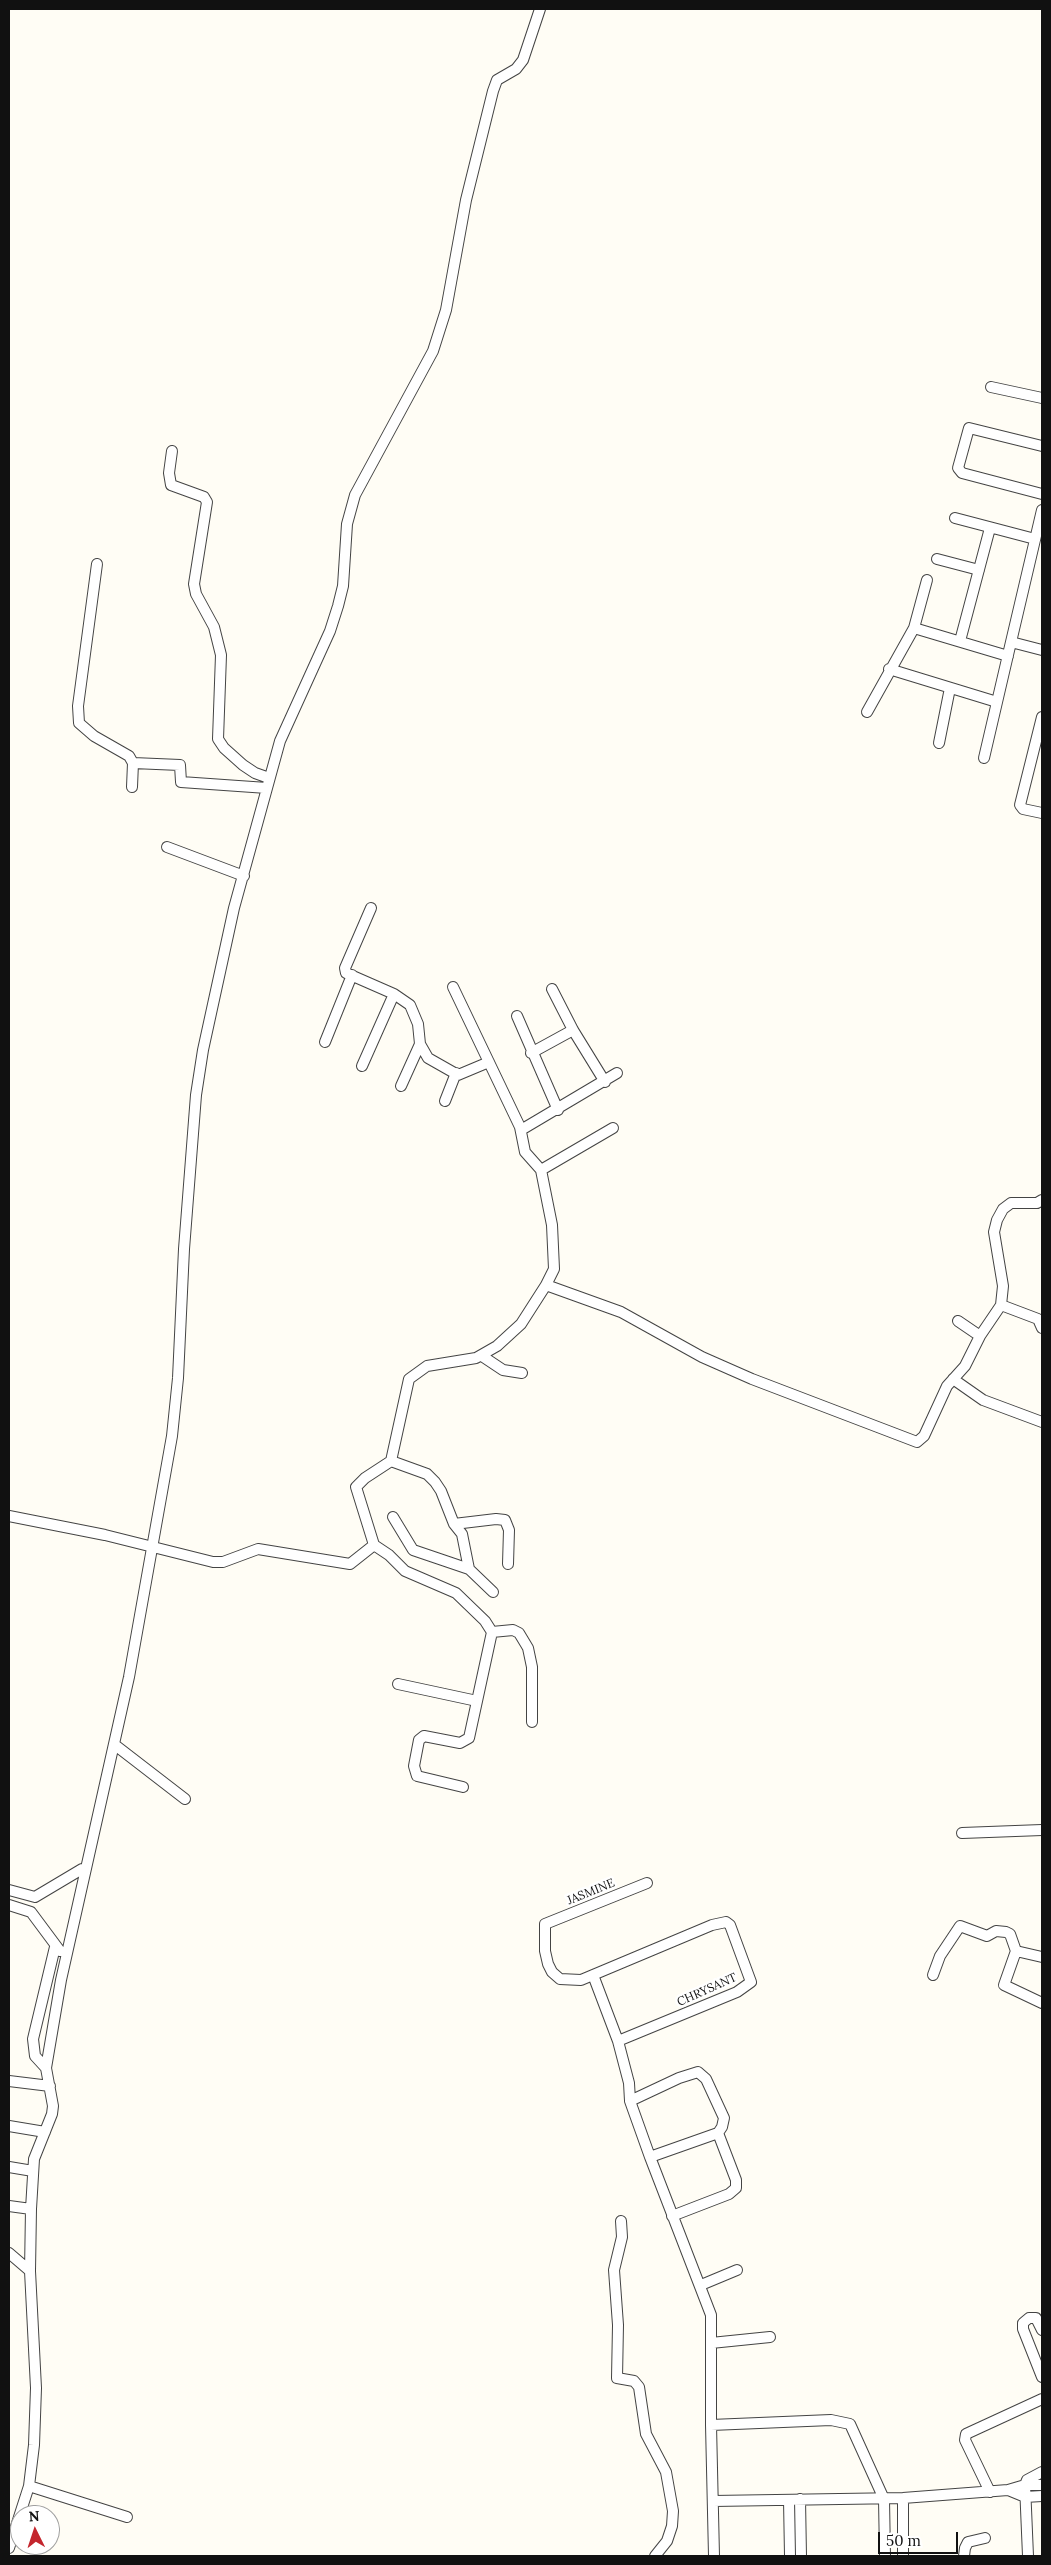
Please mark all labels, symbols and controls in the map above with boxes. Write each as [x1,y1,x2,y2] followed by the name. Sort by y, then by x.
[565,1876,617,1908] street label: JASMINE
[675,1970,739,2010] street label: CHRYSANT
[10,2505,60,2555] north arrow
[28,2507,40,2525] text: N
[881,2522,961,2554] scale bar
[886,2531,921,2550] text: 50 m

